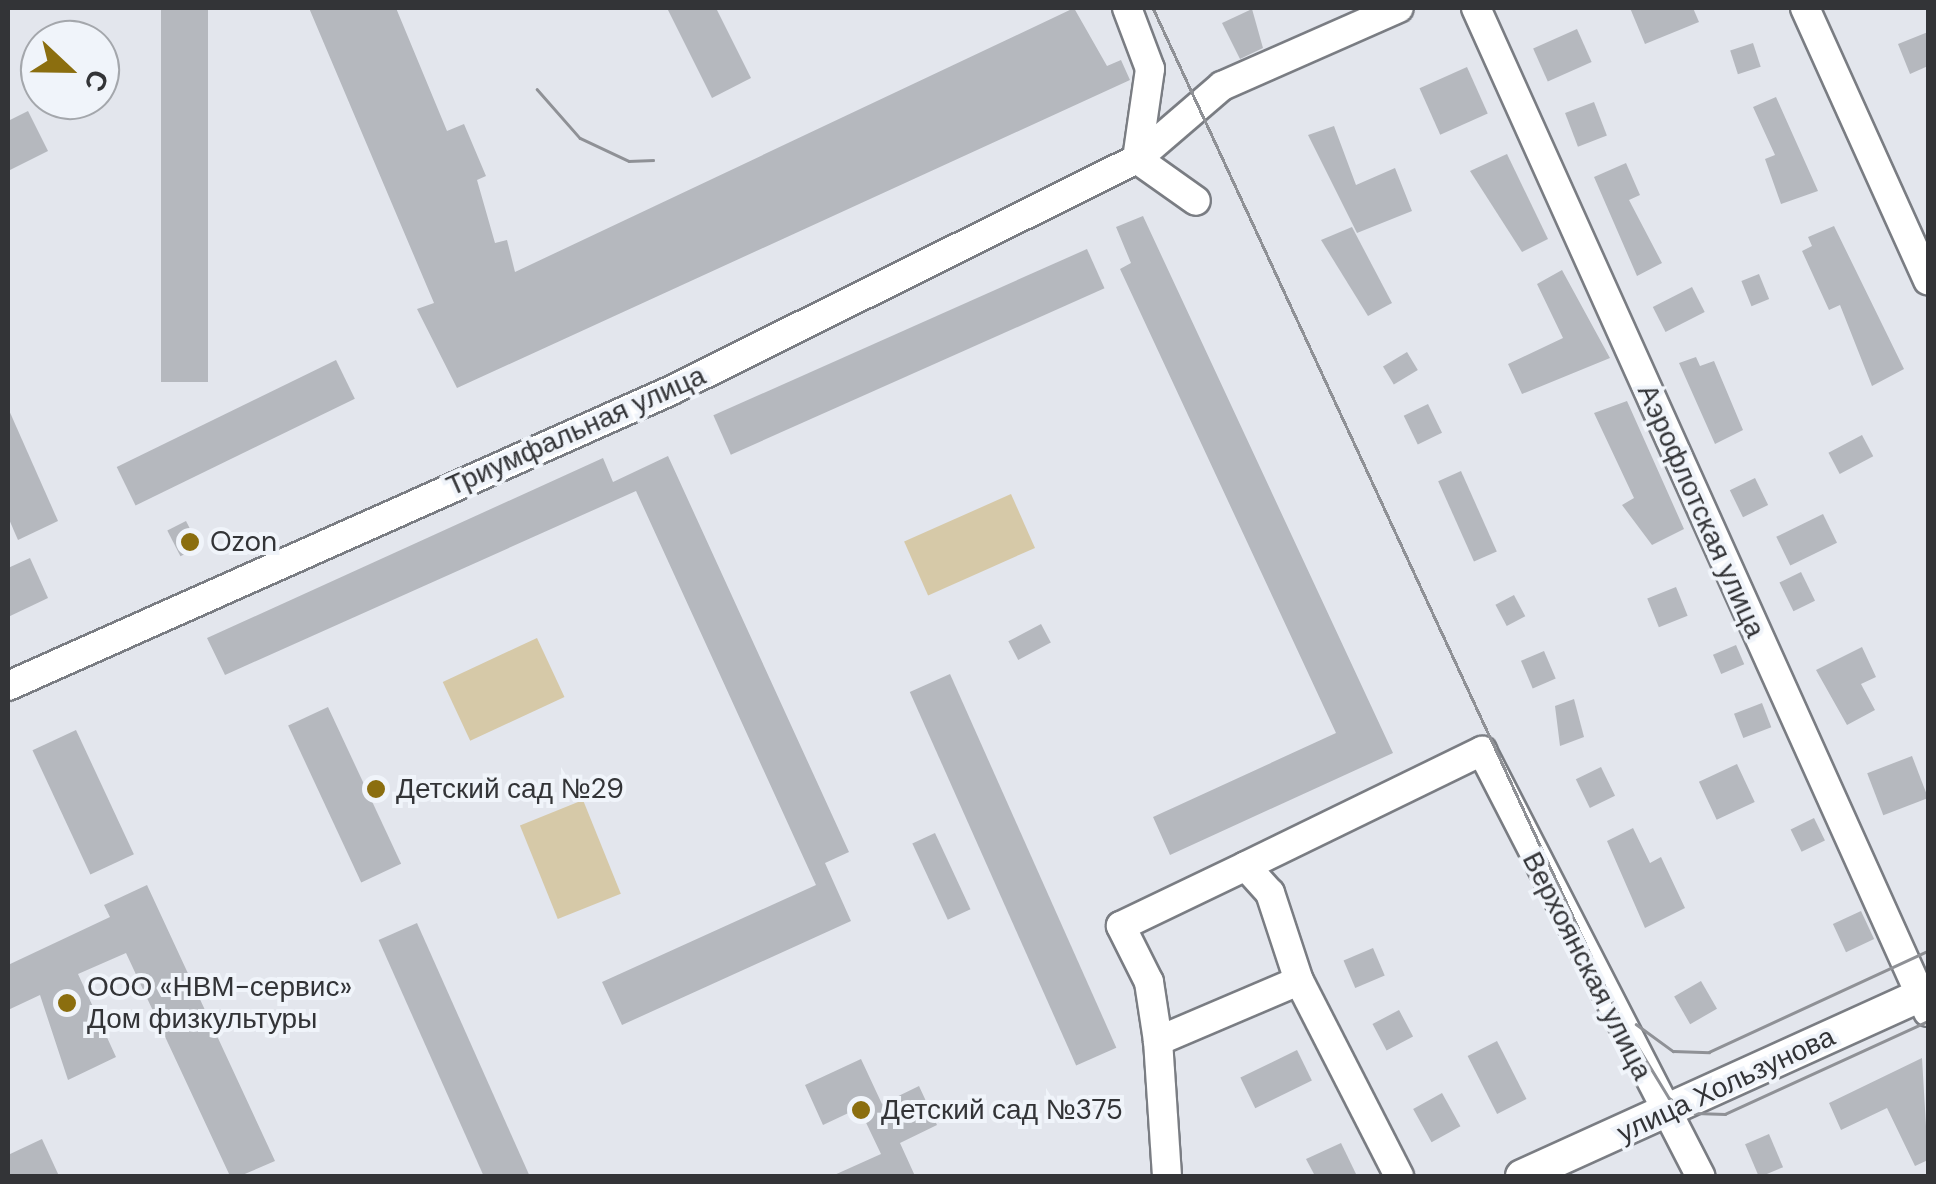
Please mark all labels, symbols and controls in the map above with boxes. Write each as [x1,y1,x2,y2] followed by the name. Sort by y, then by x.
[20,20,120,120] north arrow
[75,64,117,97] text: С
[441,359,711,503] street label: Триумфальная улица
[1630,379,1772,643] street label: Аэрофлотская улица
[210,525,277,559] place label: Ozon
[179,531,201,553] marker: Ozon
[396,772,624,806] place label: Детский сад №29
[365,778,387,800] marker: Детский сад №29
[1515,846,1659,1086] street label: Верхоянская улица
[87,970,352,1036] place label: ООО «НВМ-сервис» Дом физкультуры
[56,992,78,1014] marker: ООО «НВМ-сервис» Дом физкультуры
[1612,1020,1840,1150] street label: улица Хользунова
[881,1093,1123,1127] place label: Детский сад №375
[850,1099,872,1121] marker: Детский сад №375

